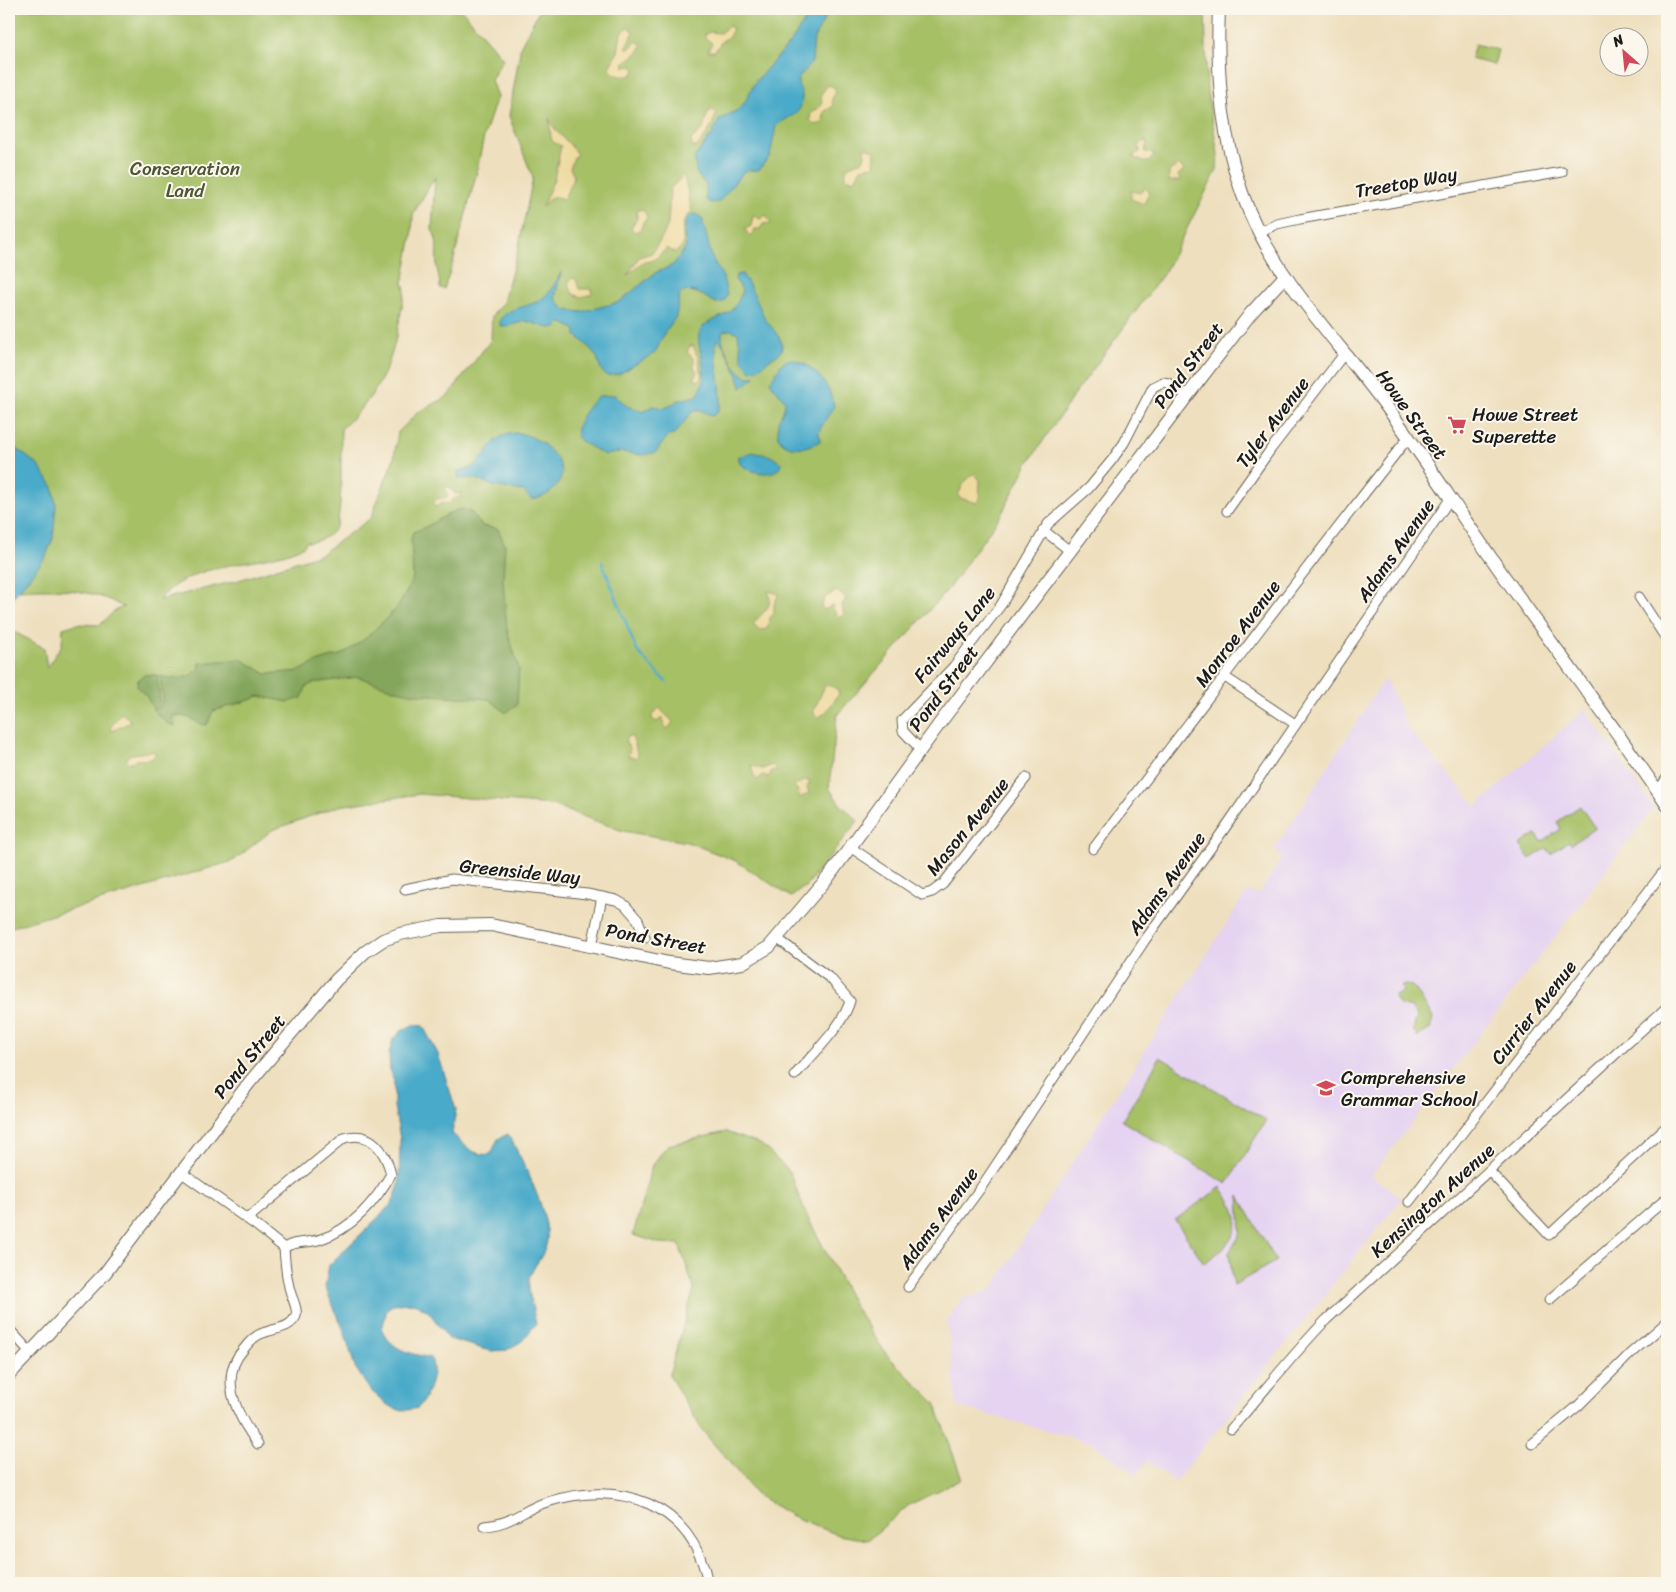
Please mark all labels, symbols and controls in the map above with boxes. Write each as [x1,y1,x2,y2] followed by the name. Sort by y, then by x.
[1607,27,1629,55] text: N
[1598,28,1648,78] north arrow
[130,152,240,207] park label: Conservation Land
[1353,157,1460,208] street label: Treetop Way
[1145,315,1232,416] street label: Pond Street
[1367,362,1456,467] street label: Howe Street
[1227,369,1318,475] street label: Tyler Avenue
[1472,398,1578,453] place label: Howe Street Superette
[1446,414,1468,436] supermarket icon: Howe Street Superette
[1347,491,1444,610] street label: Adams Avenue
[1186,572,1289,694] street label: Monroe Avenue
[905,578,1004,690] street label: Fairways Lane
[900,638,987,739] street label: Pond Street
[917,769,1018,883] street label: Mason Avenue
[1118,824,1215,943] street label: Adams Avenue
[458,849,582,894] street label: Greenside Way
[603,913,709,964] street label: Pond Street
[1482,953,1585,1072] street label: Currier Avenue
[205,1006,294,1106] street label: Pond Street
[1341,1061,1478,1116] place label: Comprehensive Grammar School
[1315,1077,1337,1099] school or university icon: Comprehensive Grammar School
[1362,1135,1502,1266] street label: Kensington Avenue
[889,1160,987,1278] street label: Adams Avenue

